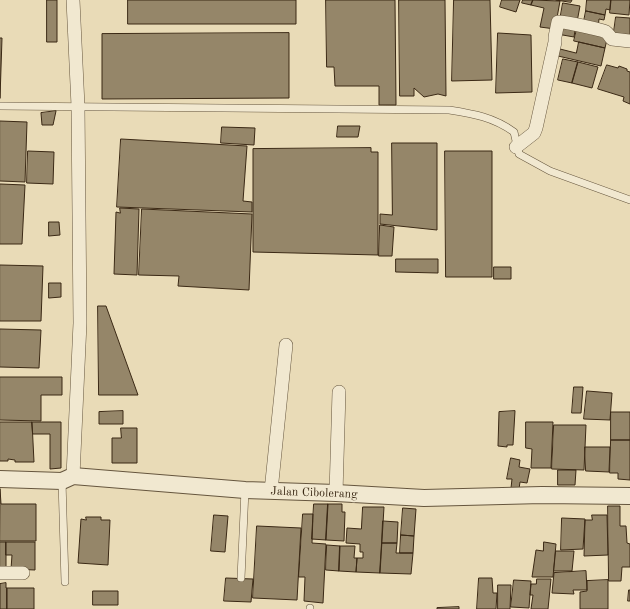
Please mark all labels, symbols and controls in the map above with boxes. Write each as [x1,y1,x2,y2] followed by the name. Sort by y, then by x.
[270,484,358,502] street label: Jalan Cibolerang

